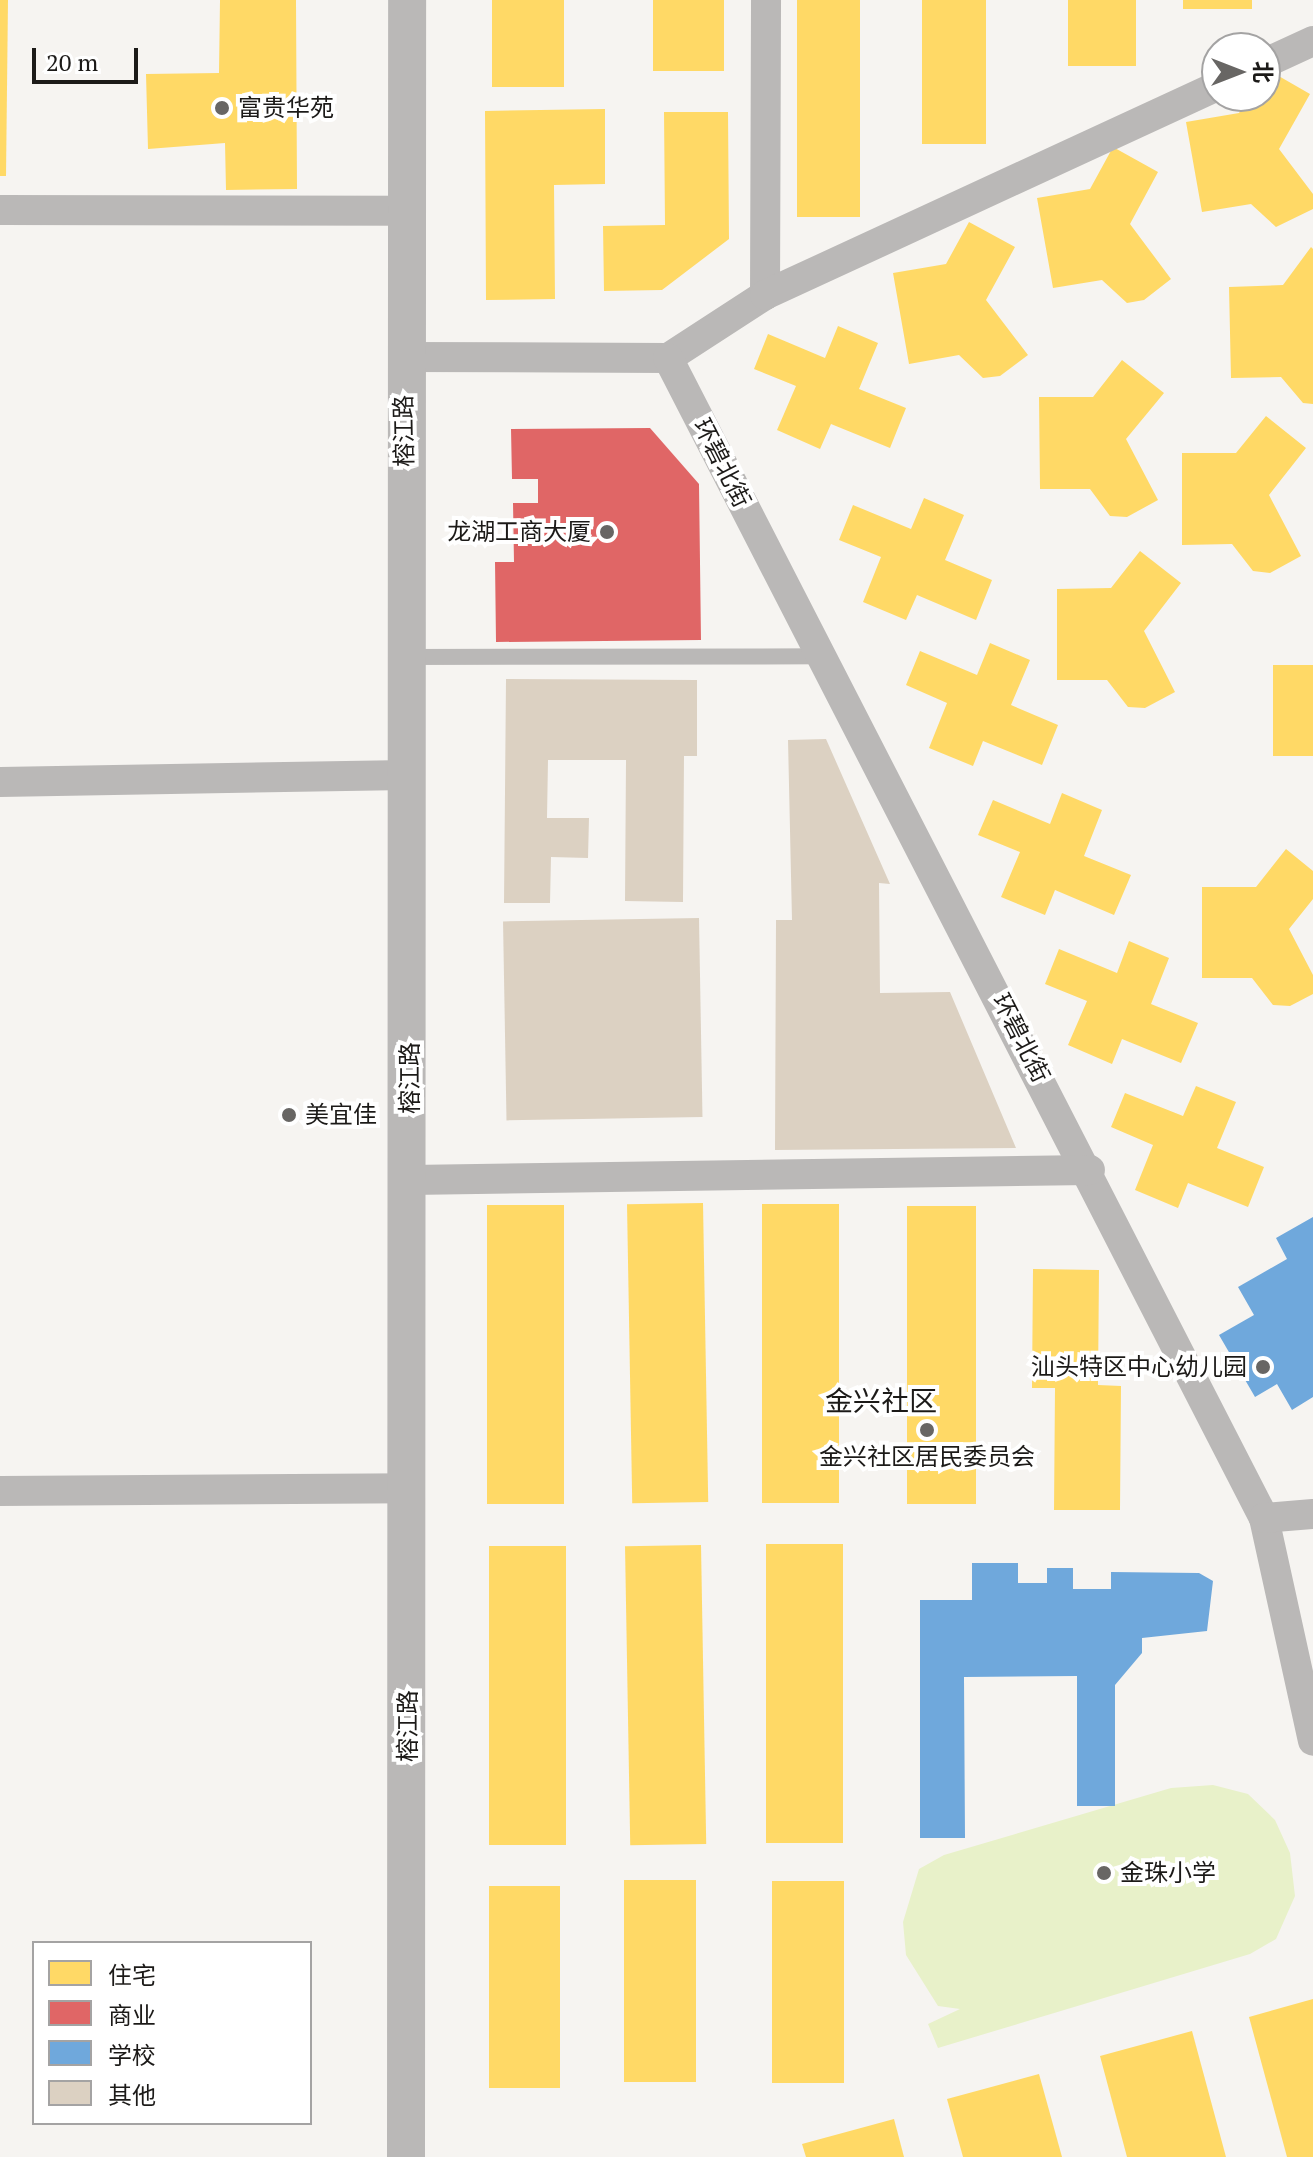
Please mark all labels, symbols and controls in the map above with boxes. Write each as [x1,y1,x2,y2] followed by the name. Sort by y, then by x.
[36,32,142,82] scale bar
[1201,32,1281,112] north arrow
[46,46,98,78] text: 20 m
[1249,61,1278,83] text: 北
[238,94,334,122] place label: 富贵华苑
[213,99,231,117] marker: 富贵华苑
[389,395,419,467] street label: 榕江路
[687,414,757,512] street label: 环碧北街
[447,518,591,546] place label: 龙湖工商大厦
[598,523,616,541] marker: 龙湖工商大厦
[986,989,1056,1087] street label: 环碧北街
[396,1042,424,1114] street label: 榕江路
[305,1101,377,1129] place label: 美宜佳
[280,1106,298,1124] marker: 美宜佳
[1031,1353,1247,1381] place label: 汕头特区中心幼儿园
[1254,1358,1272,1376] marker: 汕头特区中心幼儿园
[825,1384,937,1418] district label: 金兴社区
[918,1421,936,1439] marker: 金兴社区居民委员会
[819,1443,1035,1471] place label: 金兴社区居民委员会
[394,1690,422,1762] street label: 榕江路
[1120,1859,1216,1887] place label: 金珠小学
[1095,1864,1113,1882] marker: 金珠小学
[32,1941,312,2125] legend
[108,1959,156,1991] text: 住宅
[108,1999,156,2031] text: 商业
[108,2039,156,2071] text: 学校
[108,2079,156,2111] text: 其他

